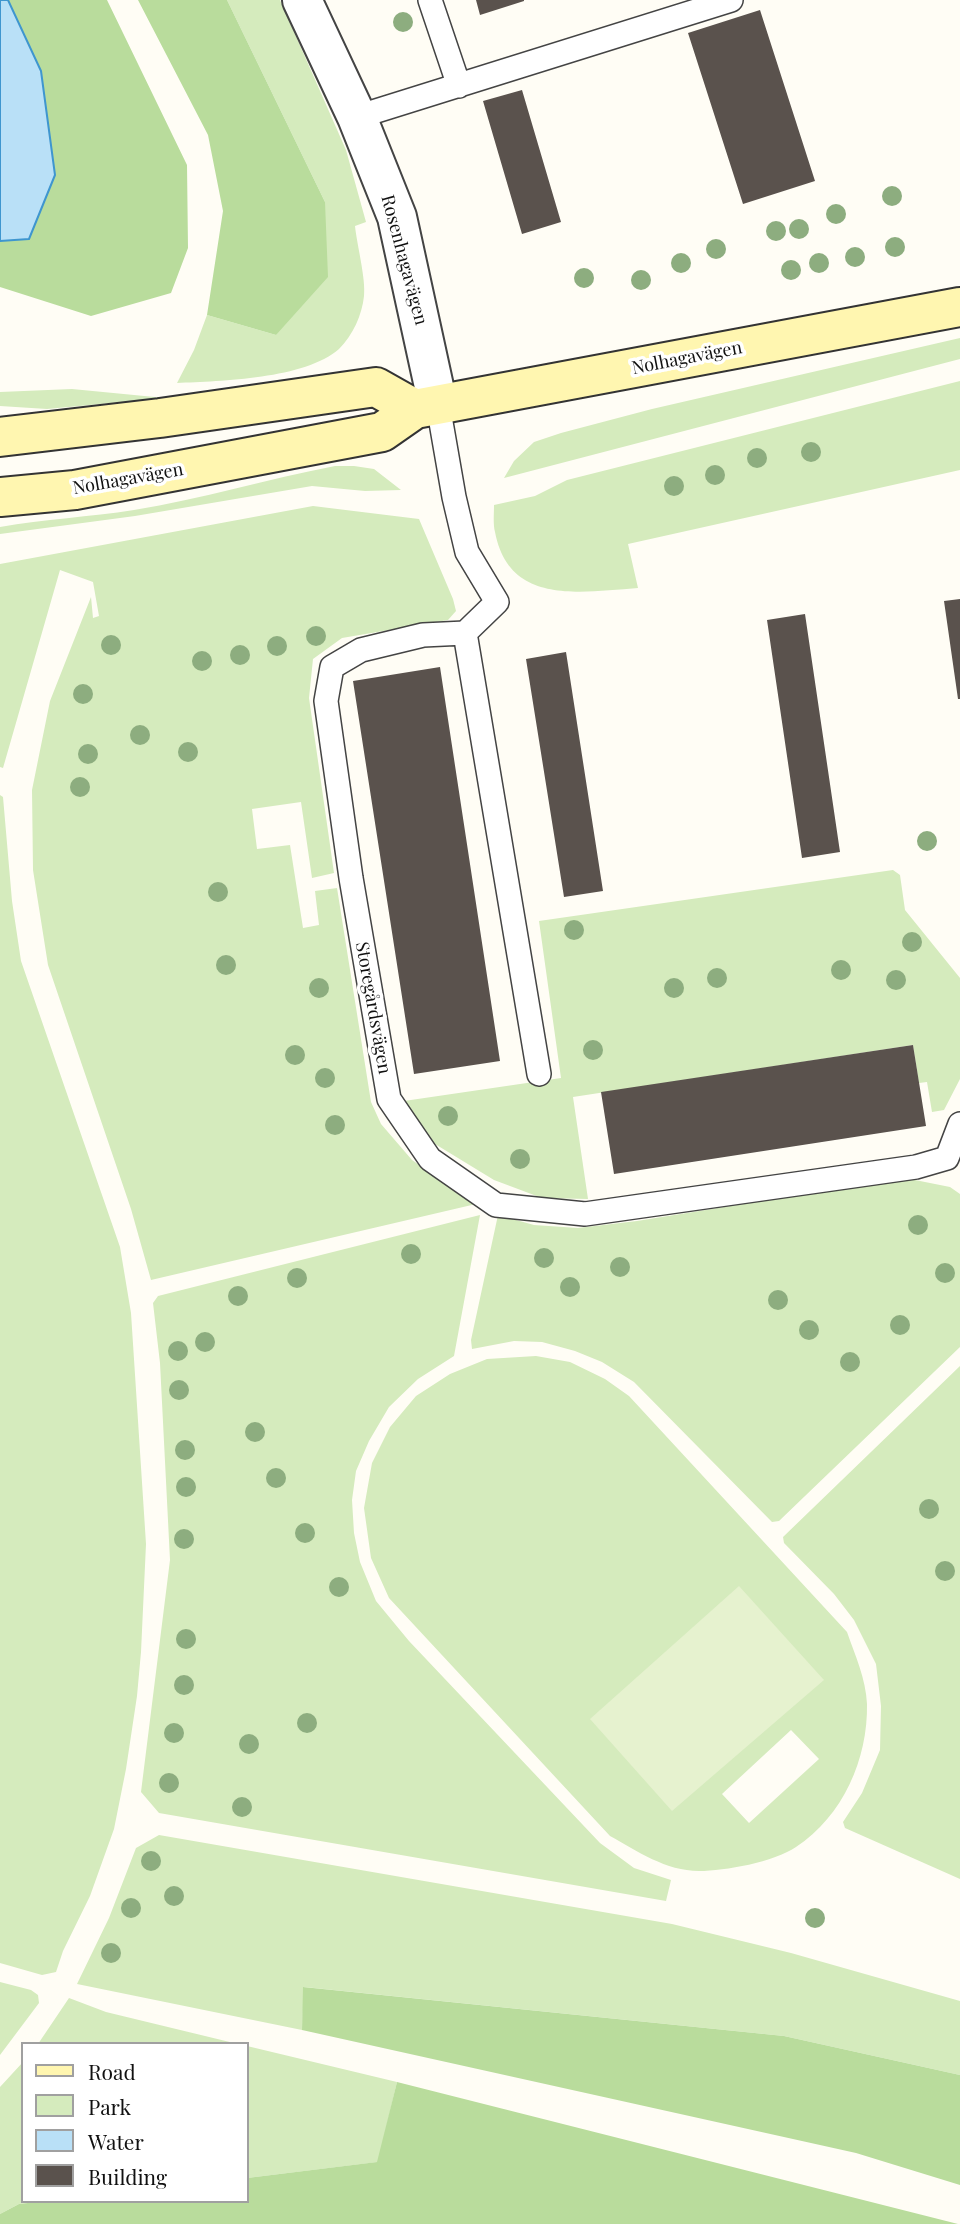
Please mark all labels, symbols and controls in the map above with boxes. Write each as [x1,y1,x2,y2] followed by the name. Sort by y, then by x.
[376,192,432,328] street label: Rosenhagavägen
[630,337,744,379] street label: Nolhagavägen
[71,459,185,499] street label: Nolhagavägen
[351,940,395,1076] street label: Storegårdsvägen
[21,2042,248,2203] legend
[88,2057,136,2085] text: Road
[88,2092,131,2120] text: Park
[88,2127,144,2155] text: Water
[88,2162,167,2190] text: Building

